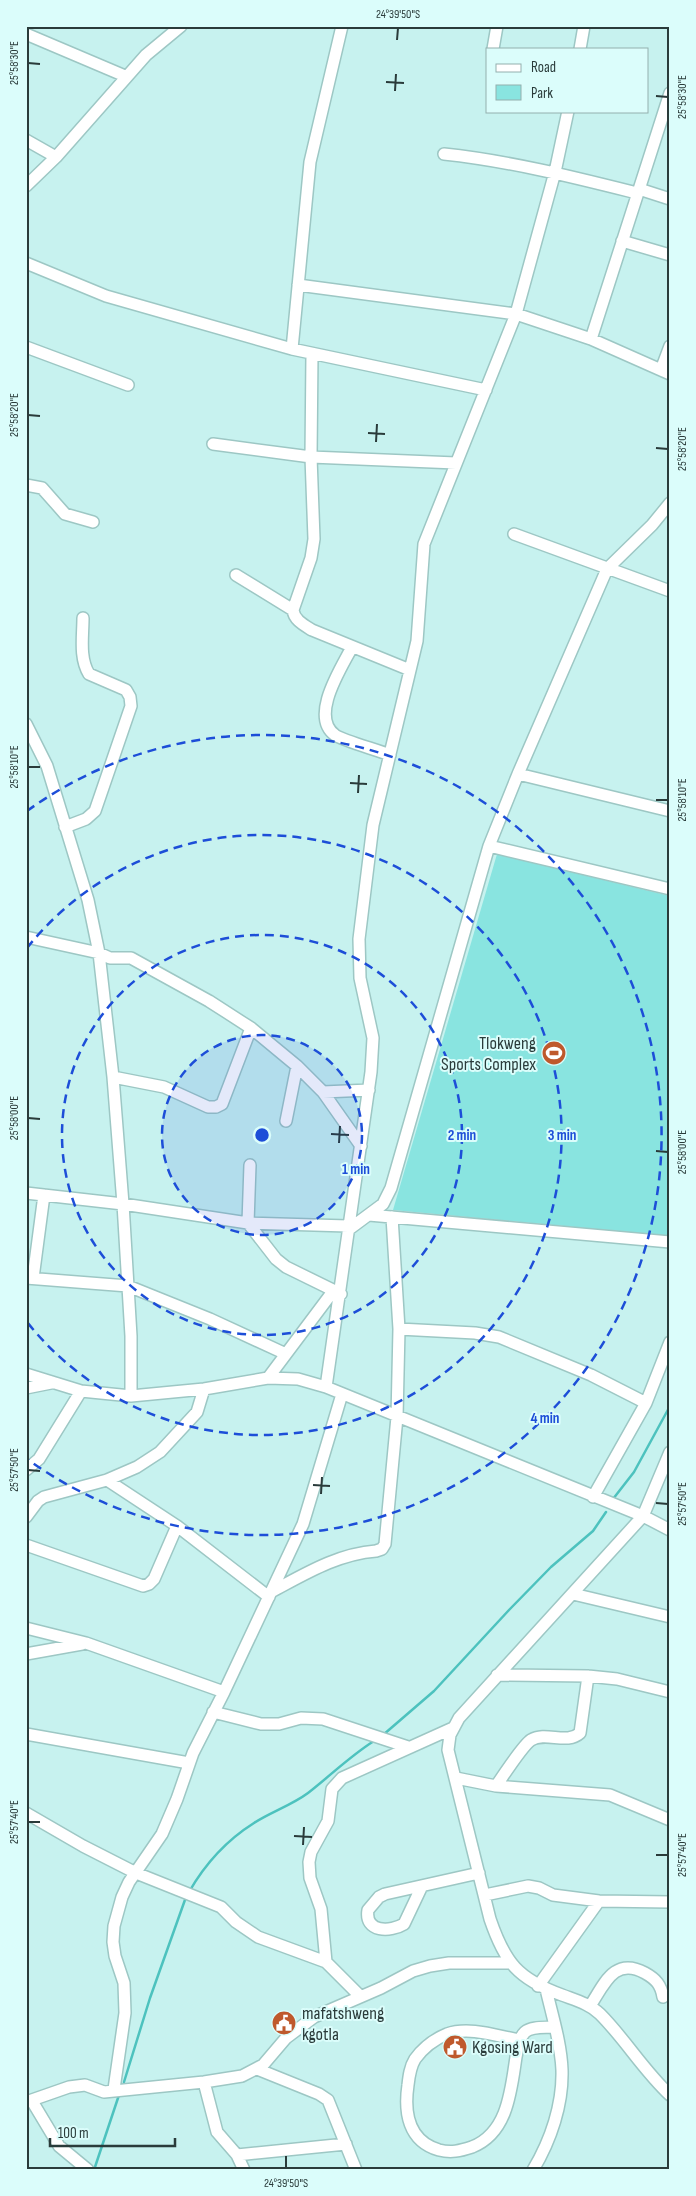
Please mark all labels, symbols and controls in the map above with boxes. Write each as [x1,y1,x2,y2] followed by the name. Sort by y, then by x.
[376,7,420,22] text: 24°39'50"S
[7,41,22,85] text: 25°58'30"E
[486,48,648,112] legend
[531,58,556,77] text: Road
[675,75,690,119] text: 25°58'30"E
[531,84,553,103] text: Park
[7,393,22,437] text: 25°58'20"E
[675,427,690,471] text: 25°58'20"E
[7,745,22,789] text: 25°58'10"E
[675,778,690,822] text: 25°58'10"E
[441,1033,536,1075] place label: Tlokweng Sports Complex
[541,1040,567,1066] sports icon: Tlokweng Sports Complex
[7,1096,22,1140] text: 25°58'00"E
[253,1126,271,1144] centre of rings
[448,1126,476,1145] text: 2 min
[548,1126,576,1145] text: 3 min
[675,1130,690,1174] text: 25°58'00"E
[342,1160,370,1179] text: 1 min
[531,1409,559,1428] text: 4 min
[7,1448,22,1492] text: 25°57'50"E
[675,1482,690,1526] text: 25°57'50"E
[7,1800,22,1844] text: 25°57'40"E
[675,1833,690,1877] text: 25°57'40"E
[302,2003,384,2045] place label: mafatshweng kgotla
[271,2010,297,2036] public building icon: mafatshweng kgotla
[442,2034,468,2060] public building icon: Kgosing Ward
[472,2037,553,2058] place label: Kgosing Ward
[50,2116,175,2148] scale bar
[58,2124,89,2143] text: 100 m
[264,2176,308,2191] text: 24°39'50"S

